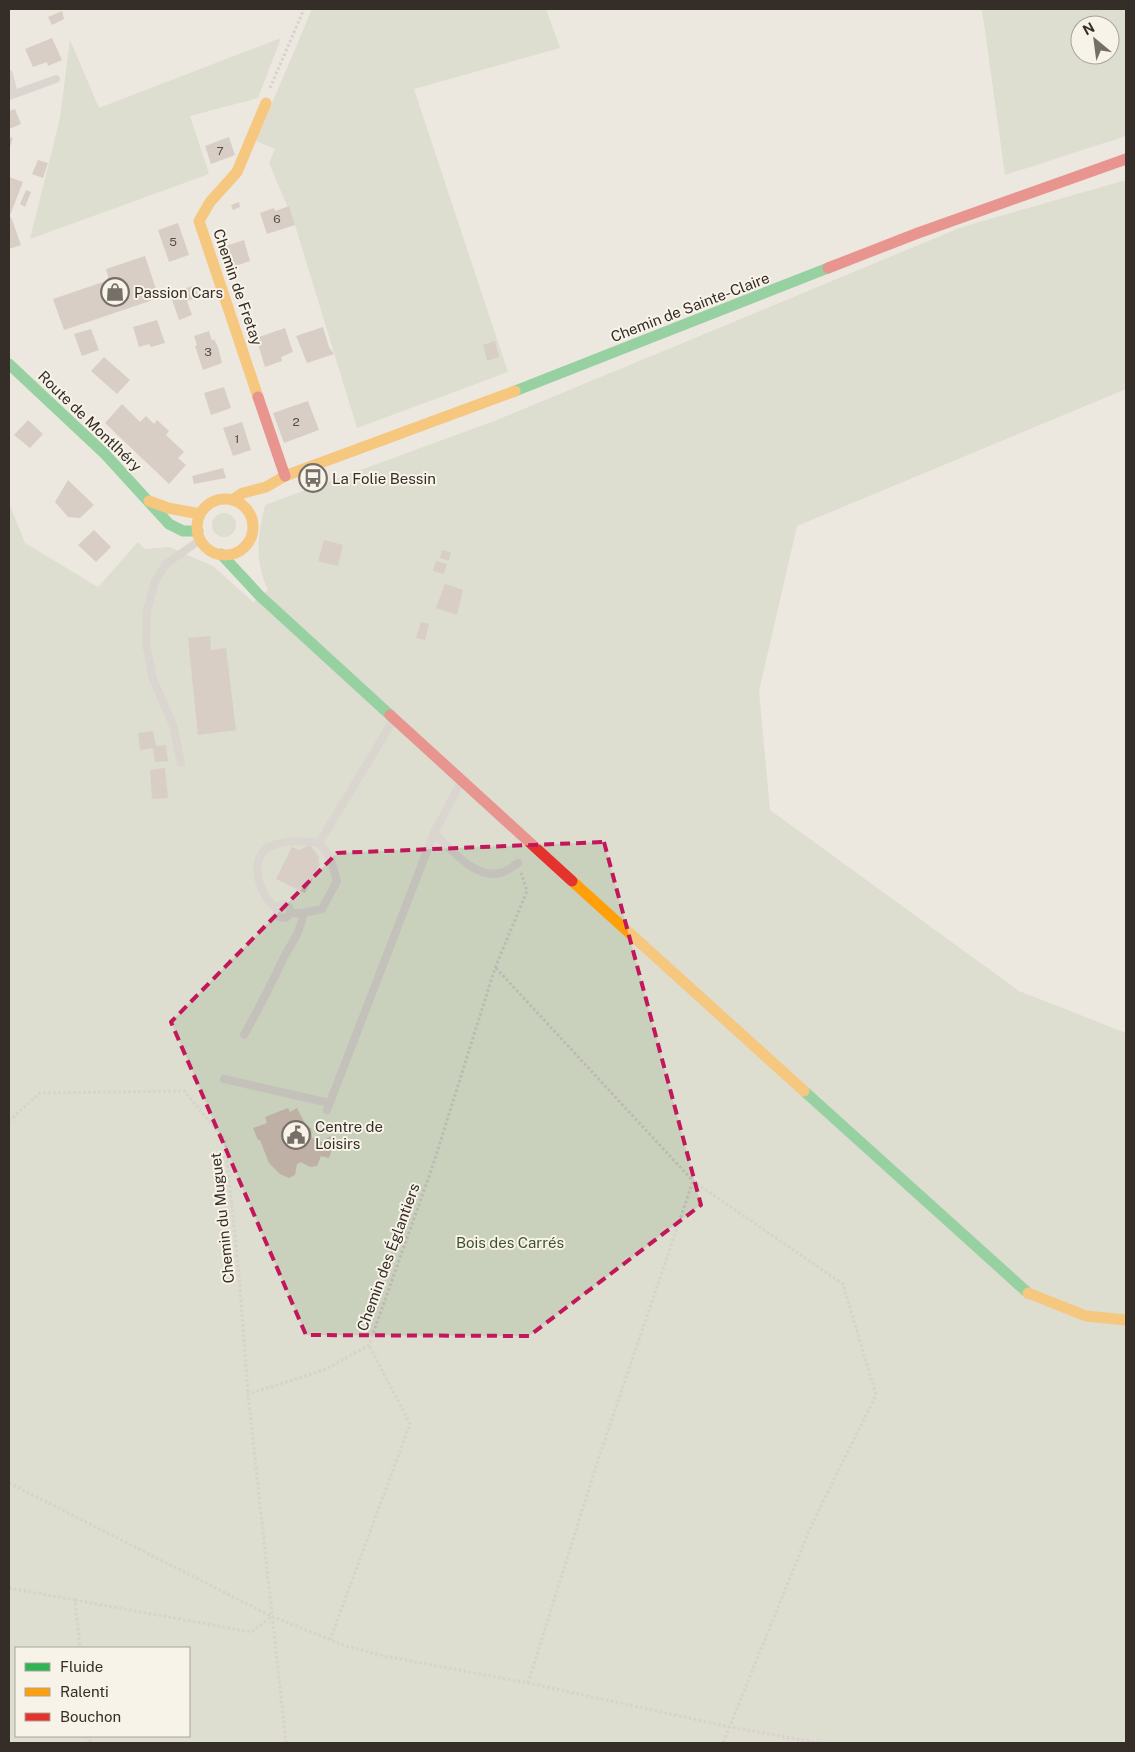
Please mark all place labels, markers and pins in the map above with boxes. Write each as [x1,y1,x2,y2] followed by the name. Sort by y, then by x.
[100,277,130,307] shop icon: Passion Cars
[134,284,223,301] place label: Passion Cars
[298,463,328,493] bus stop icon: La Folie Bessin
[332,470,436,487] place label: La Folie Bessin
[315,1118,383,1152] place label: Centre de Loisirs
[281,1120,311,1150] public building icon: Centre de Loisirs

